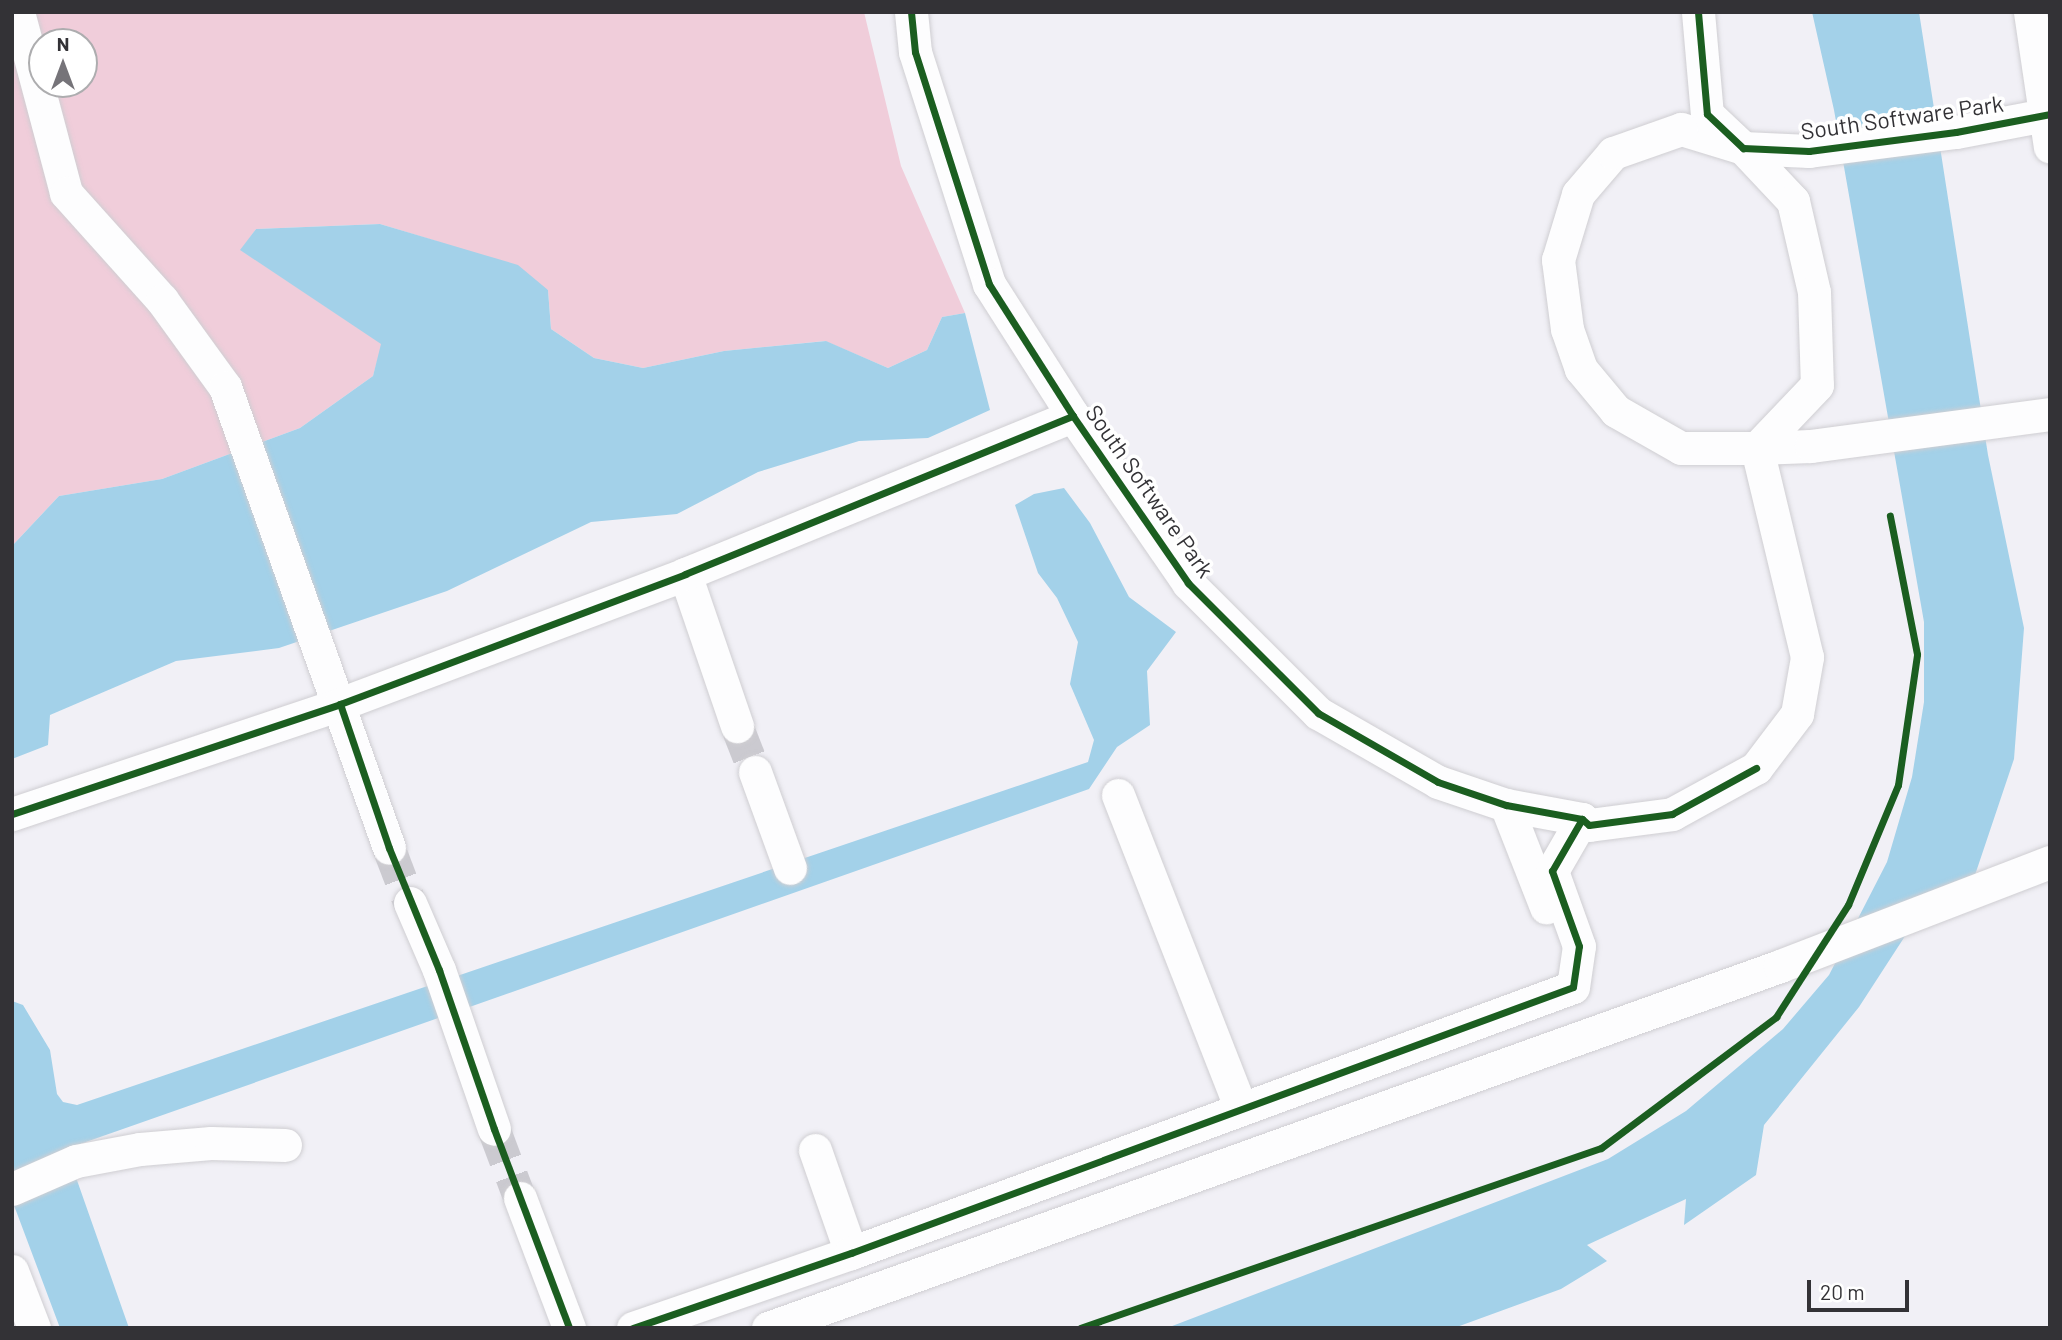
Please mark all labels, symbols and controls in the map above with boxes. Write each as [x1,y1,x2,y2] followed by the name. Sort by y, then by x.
[28,28,98,98] north arrow
[57,32,69,55] text: N
[1799,89,2005,145] street label: South Software Park
[1080,399,1220,583] street label: South Software Park
[1810,1266,1912,1310] scale bar
[1820,1279,1865,1304] text: 20 m

